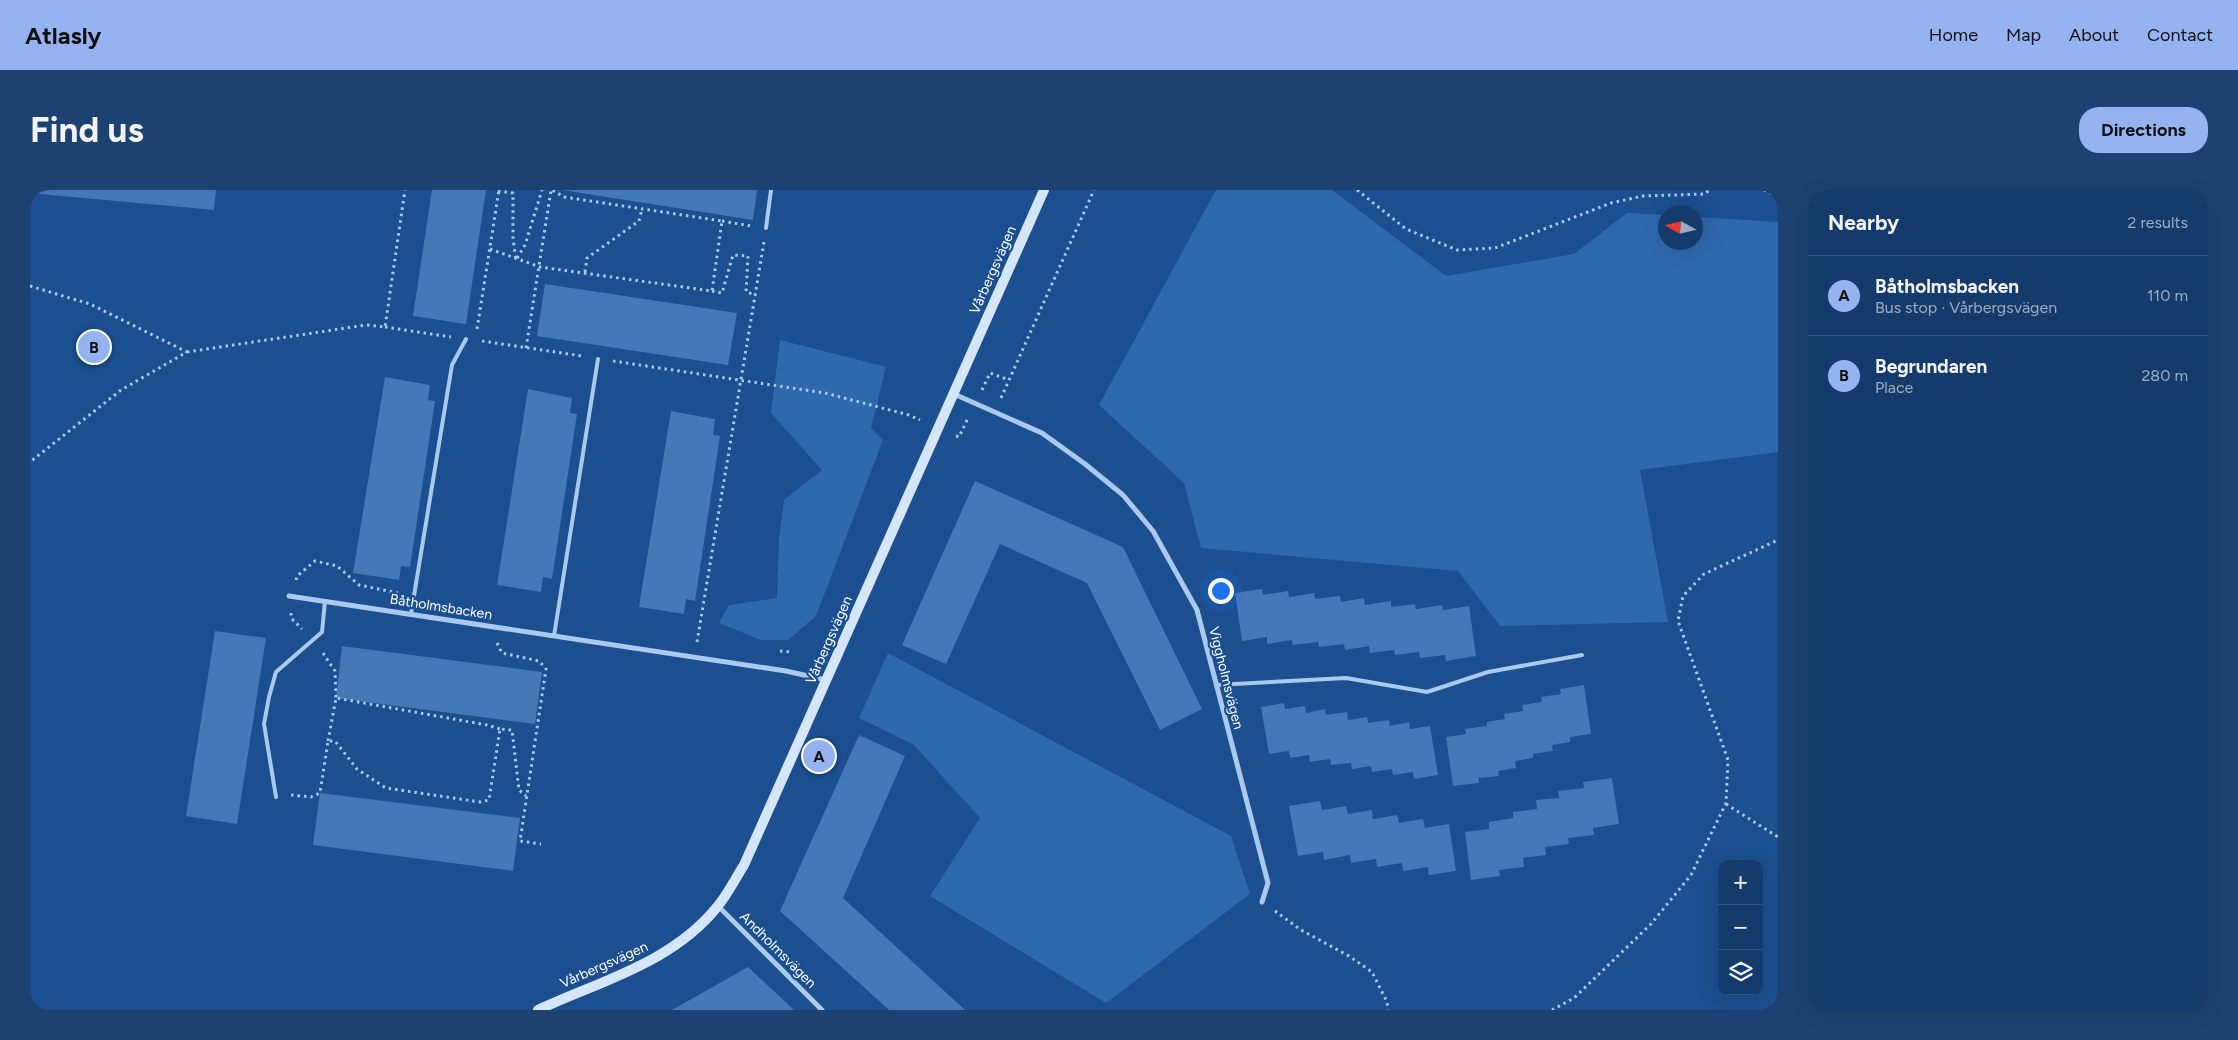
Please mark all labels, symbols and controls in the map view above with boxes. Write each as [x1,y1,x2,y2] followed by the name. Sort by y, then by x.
[25,21,101,50] text: Atlasly
[1929,24,1978,46] text: Home
[2006,24,2041,46] text: Map
[2069,24,2119,46] text: About
[2147,24,2213,46] text: Contact
[2079,107,2208,153] button: Directions
[30,109,144,151] text: Find us
[1658,205,1703,250] north arrow
[1828,210,1899,235] text: Nearby
[2128,213,2188,232] text: 2 results
[966,223,1020,317] street label: Vårbergsvägen
[1875,275,2019,298] text: Båtholmsbacken
[1838,286,1850,305] text: A
[2147,286,2188,305] text: 110 m
[1875,298,2057,317] text: Bus stop · Vårbergsvägen
[78,328,110,366] pin: B
[1875,355,1987,378] text: Begrundaren
[1839,366,1849,385] text: B
[2141,366,2188,385] text: 280 m
[1875,378,1913,397] text: Place
[1208,578,1234,604] your location
[389,591,494,624] street label: Båtholmsbacken
[802,593,856,687] street label: Vårbergsvägen
[1205,625,1247,731] street label: Viggholmsvägen
[803,737,835,775] pin: A
[1718,860,1763,995] map controls
[1718,860,1763,905] button: +
[1718,905,1763,950] button: −
[736,908,820,992] street label: Andholmsvägen
[557,938,651,992] street label: Vårbergsvägen
[1718,950,1763,995] button: layers

